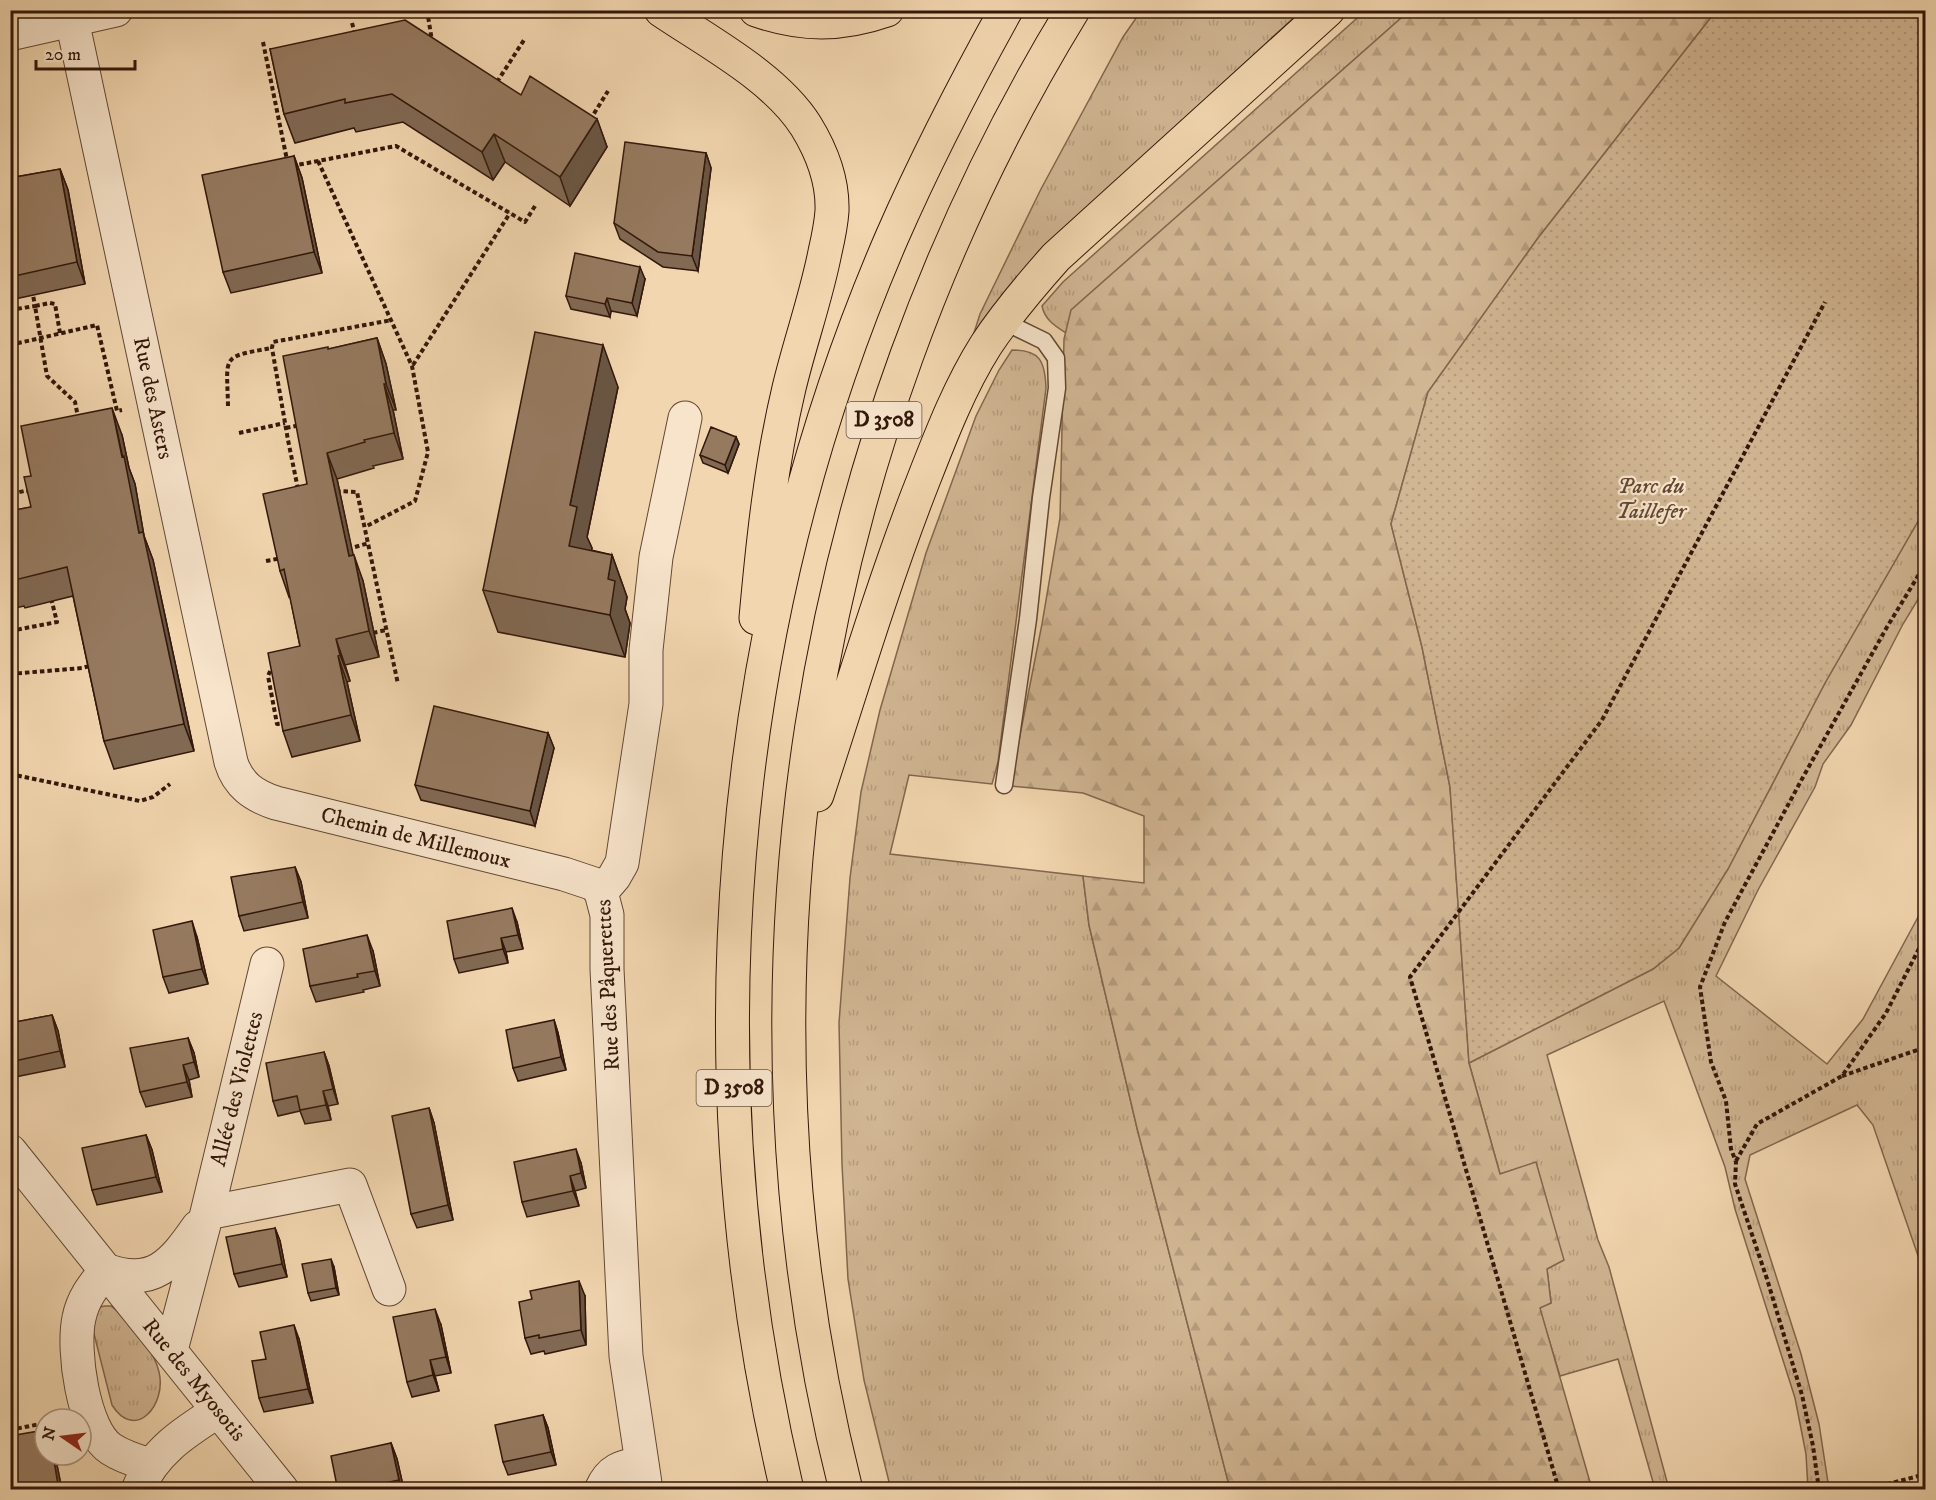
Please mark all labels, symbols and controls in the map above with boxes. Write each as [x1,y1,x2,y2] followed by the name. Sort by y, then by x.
[36,33,135,71] scale bar
[45,44,81,66] text: 20 m
[127,334,179,462] street label: Rue des Asters
[846,402,922,438] road number: D 3508
[1616,473,1688,525] park label: Parc du Taillefer
[318,801,514,875] street label: Chemin de Millemoux
[590,899,626,1071] street label: Rue des Pâquerettes
[205,1009,269,1169] street label: Allée des Violettes
[696,1070,771,1106] road number: D 3508
[136,1313,252,1447] street label: Rue des Myosotis
[33,1407,93,1467] north arrow
[38,1425,61,1442] text: N

